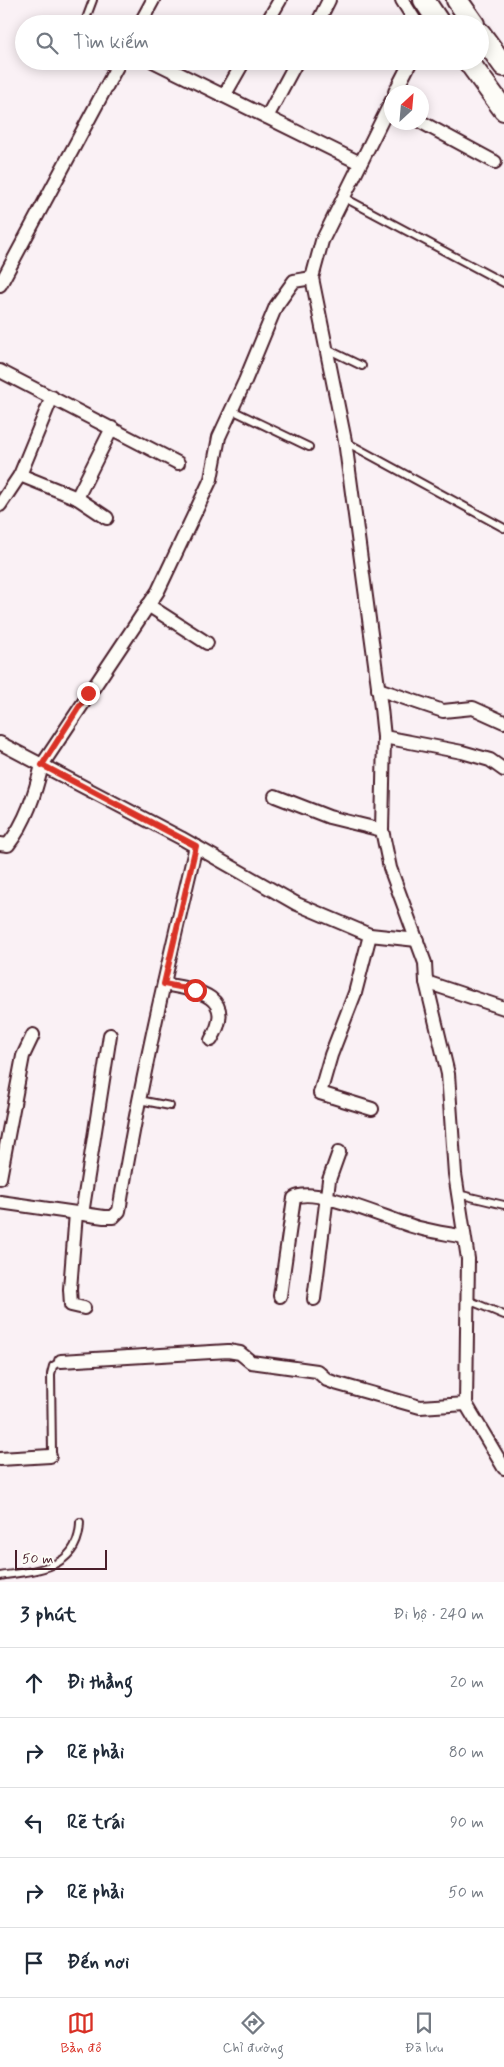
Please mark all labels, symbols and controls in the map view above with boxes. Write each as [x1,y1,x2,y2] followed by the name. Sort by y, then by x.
[15,15,489,70] search box
[33,29,61,57] icon: search
[73,30,149,55] text: Tìm kiếm
[384,85,429,130] north arrow
[77,682,100,705] route end
[184,979,207,1002] route start
[15,1547,108,1570] scale bar
[22,1550,53,1568] text: 50 m
[20,1601,76,1629] text: 3 phút
[393,1604,484,1625] text: Đi bộ · 240 m
[20,1669,48,1697] icon: ahead
[67,1670,133,1695] text: Đi thẳng
[450,1672,484,1693] text: 20 m
[20,1739,48,1767] icon: right
[67,1740,124,1765] text: Rẽ phải
[449,1742,484,1763] text: 80 m
[20,1809,48,1837] icon: left
[67,1810,125,1835] text: Rẽ trái
[450,1812,484,1833] text: 90 m
[20,1879,48,1907] icon: right
[67,1880,124,1905] text: Rẽ phải
[448,1882,484,1903] text: 50 m
[20,1949,48,1977] icon: arrive
[67,1950,129,1975] text: Đến nơi
[61,2009,101,2057] tab: Bản đồ
[222,2009,284,2057] tab: Chỉ đường
[405,2009,443,2057] tab: Đã lưu

